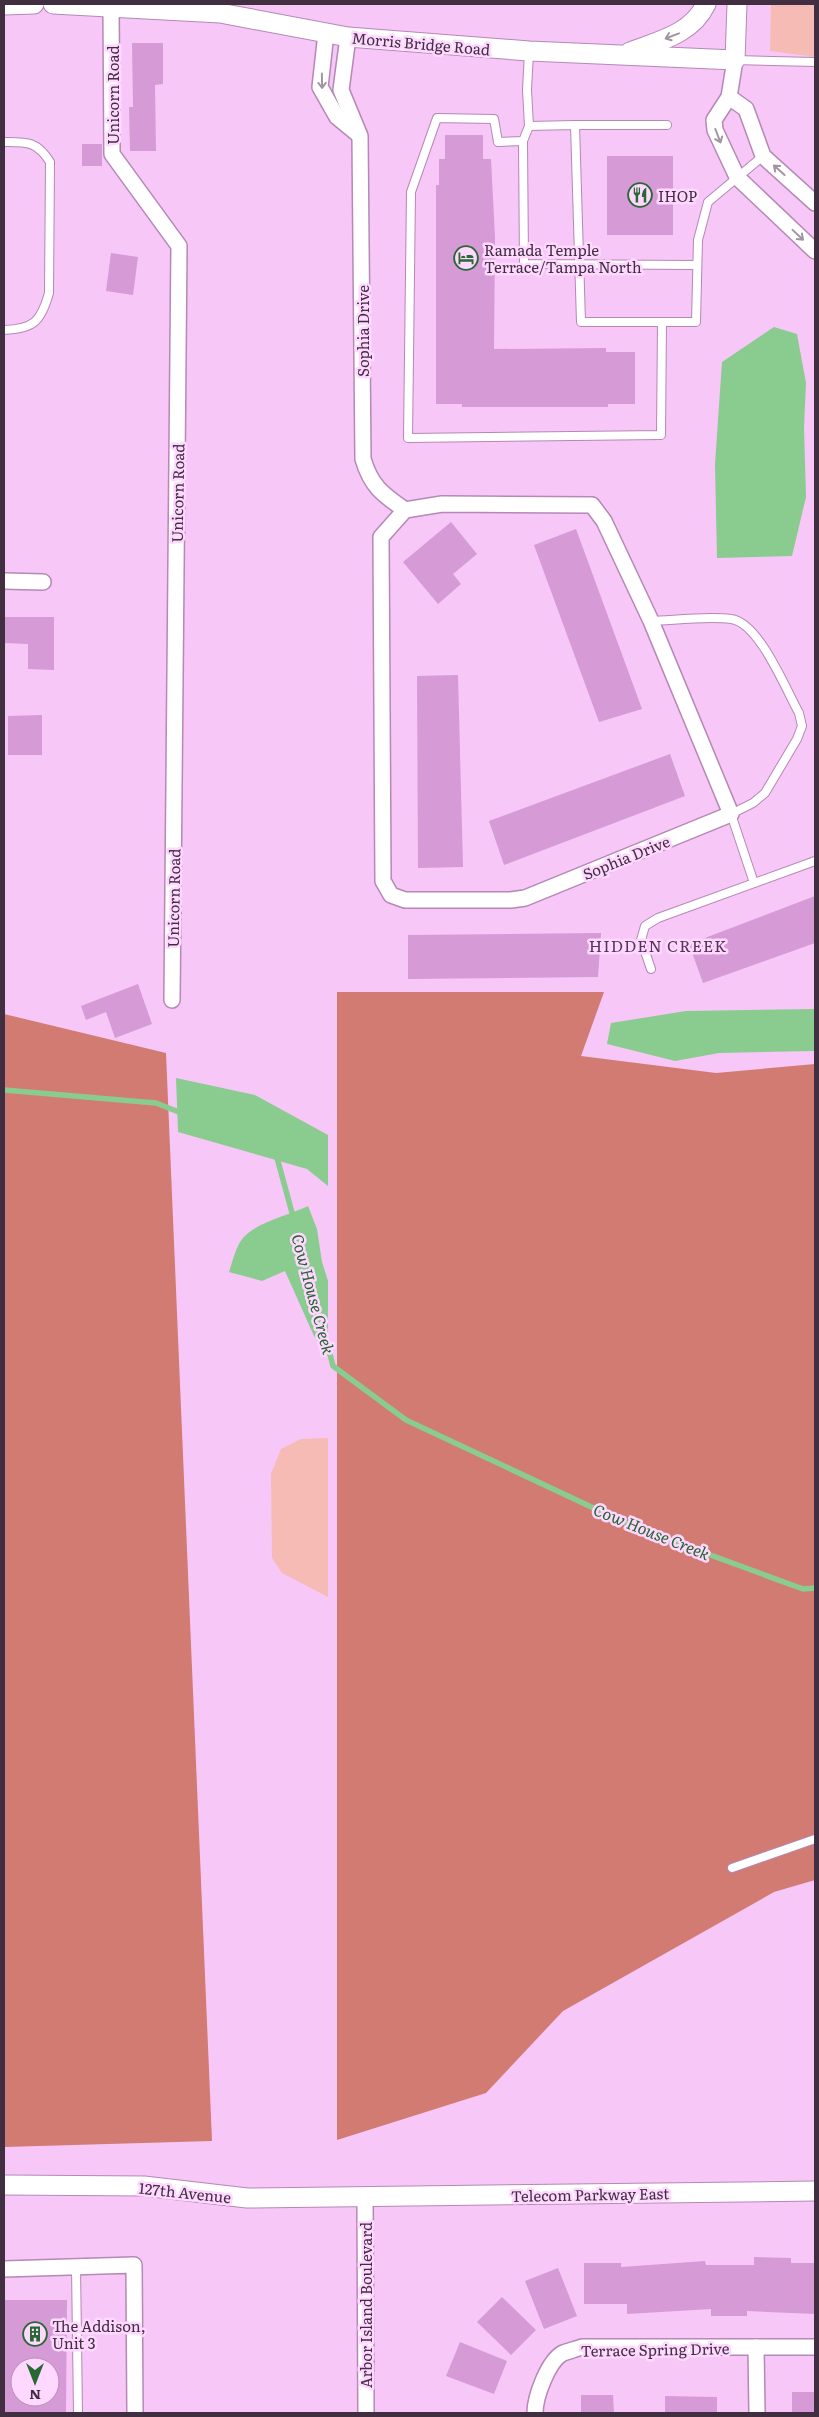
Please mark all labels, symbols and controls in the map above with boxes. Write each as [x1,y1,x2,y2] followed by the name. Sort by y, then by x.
[351,25,491,61] street label: Morris Bridge Road
[665,32,680,41] one-way arrow
[101,45,124,145] street label: Unicorn Road
[317,73,327,89] one-way arrow
[714,128,723,143] one-way arrow
[773,165,786,176] one-way arrow
[627,182,653,208] restaurant icon: IHOP
[658,184,697,207] place label: IHOP
[791,229,804,241] one-way arrow
[484,238,642,278] place label: Ramada Temple Terrace/Tampa North
[453,245,479,271] hotel icon: Ramada Temple Terrace/Tampa North
[351,285,374,377] street label: Sophia Drive
[165,443,189,543] street label: Unicorn Road
[579,829,673,885] street label: Sophia Drive
[161,848,185,948] street label: Unicorn Road
[589,933,727,957] district label: HIDDEN CREEK
[286,1231,342,1357] water label: Cow House Creek
[590,1497,714,1565] water label: Cow House Creek
[138,2176,233,2208] street label: 127th Avenue
[511,2181,669,2207] street label: Telecom Parkway East
[354,2222,377,2388] street label: Arbor Island Boulevard
[52,2314,146,2354] place label: The Addison, Unit 3
[22,2321,48,2347] building icon: The Addison, Unit 3
[580,2336,730,2362] street label: Terrace Spring Drive
[10,2357,60,2407] north arrow
[29,2386,41,2406] text: N

